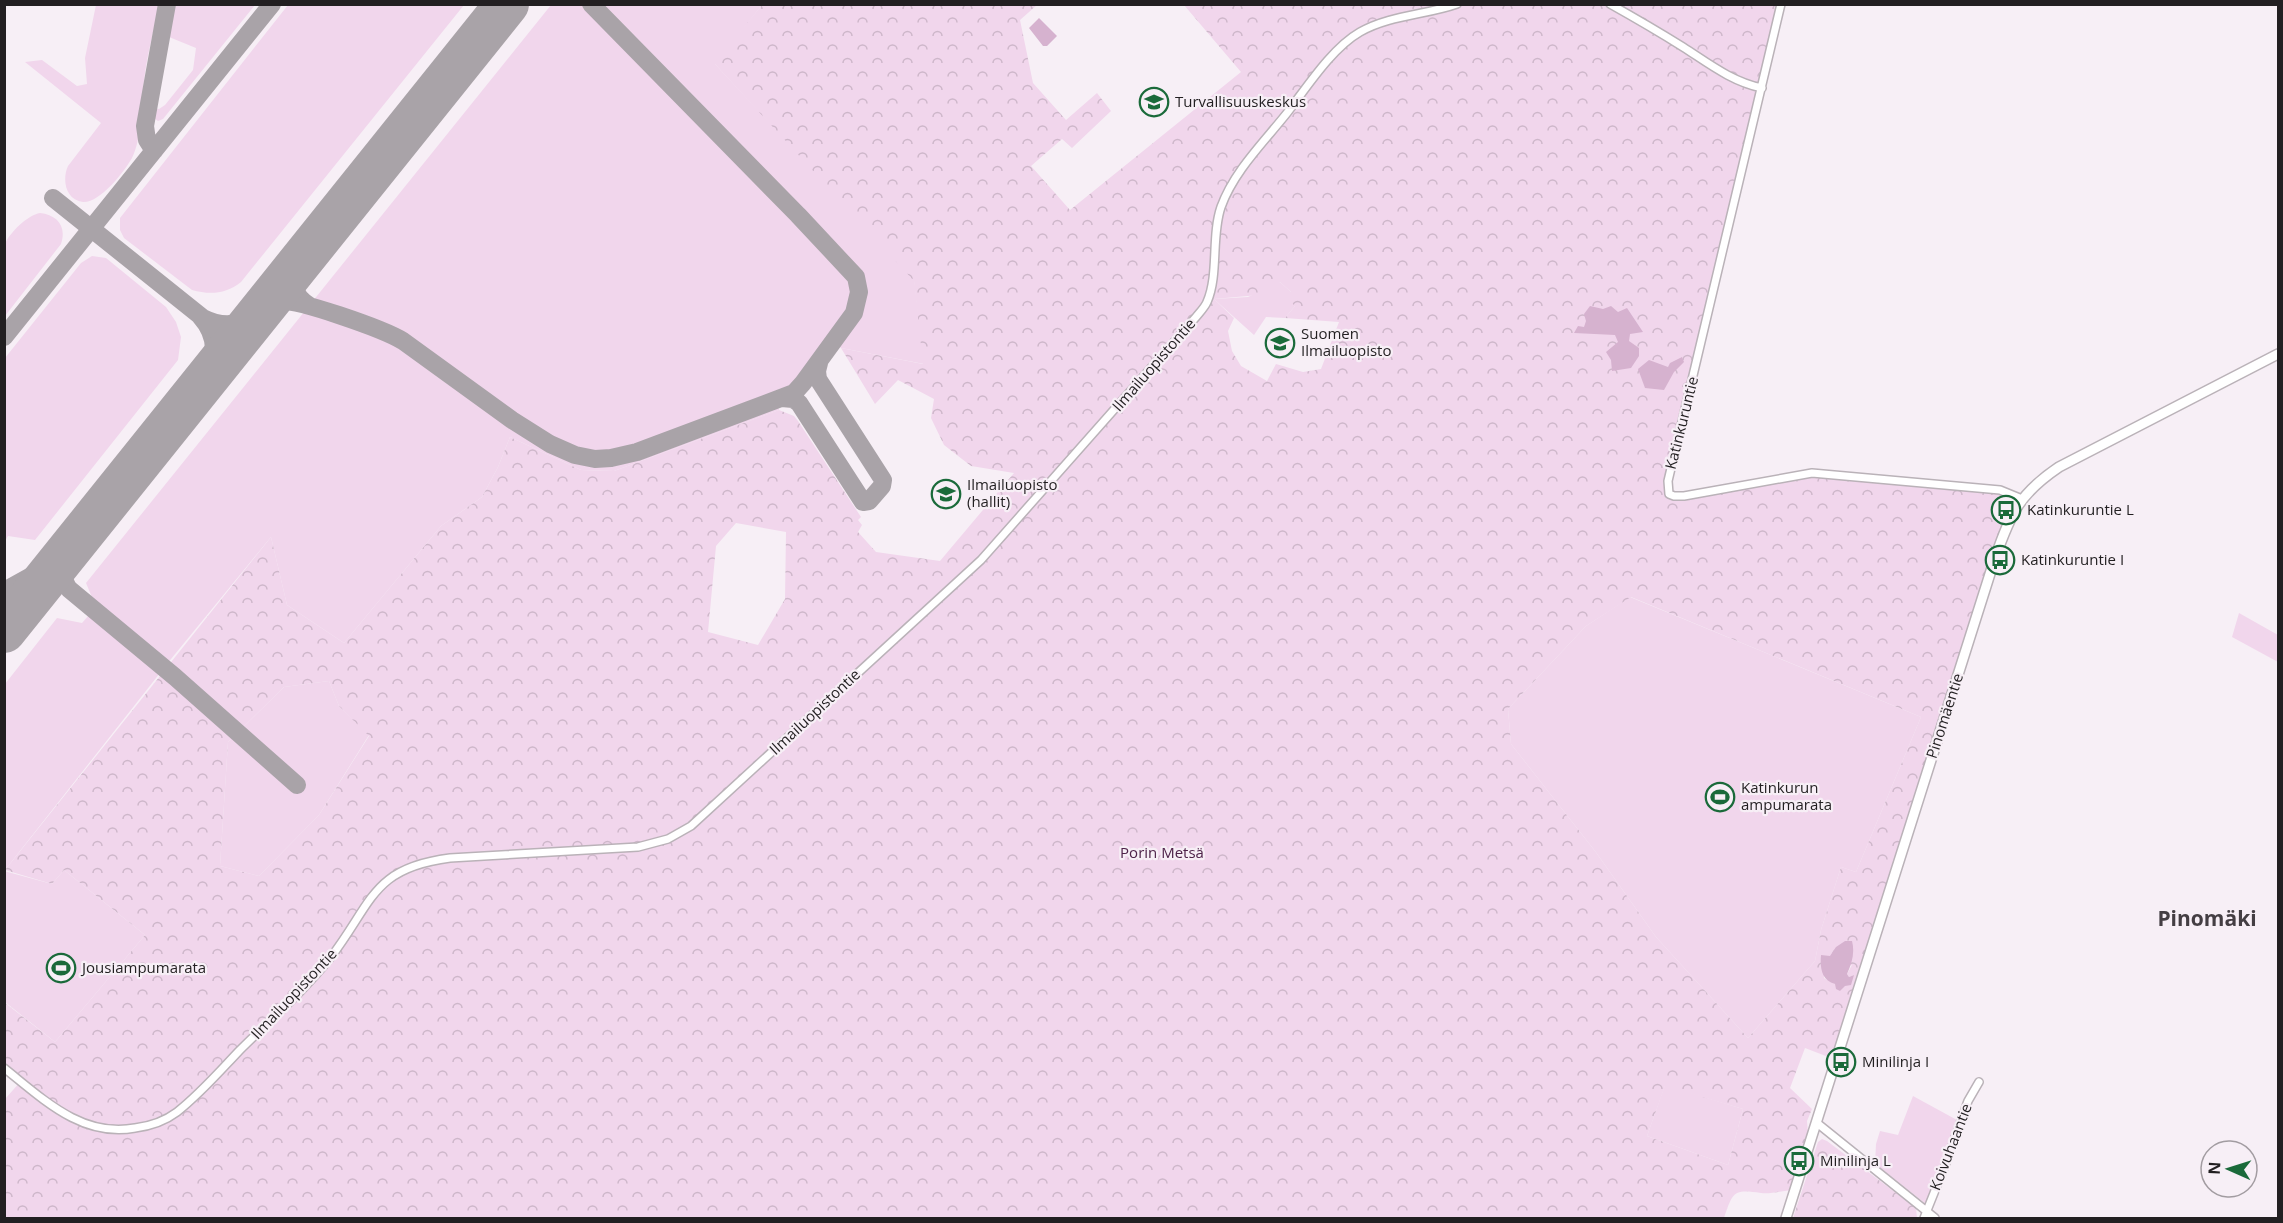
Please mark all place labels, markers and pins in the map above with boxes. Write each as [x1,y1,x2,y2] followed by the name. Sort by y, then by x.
[1138,86,1170,118] school or university icon: Turvallisuuskeskus
[1175,91,1306,111] place label: Turvallisuuskeskus
[1301,323,1391,360] place label: Suomen Ilmailuopisto
[1264,327,1296,359] school or university icon: Suomen Ilmailuopisto
[967,474,1057,511] place label: Ilmailuopisto (hallit)
[930,478,962,510] school or university icon: Ilmailuopisto (hallit)
[1990,494,2022,526] bus stop icon: Katinkuruntie L
[2027,499,2134,519] place label: Katinkuruntie L
[1984,544,2016,576] bus stop icon: Katinkuruntie I
[2021,549,2124,569] place label: Katinkuruntie I
[1741,777,1832,814] place label: Katinkurun ampumarata
[1704,781,1736,813] sports icon: Katinkurun ampumarata
[45,952,77,984] sports icon: Jousiampumarata
[80,957,206,977] place label: Jousiampumarata
[1825,1046,1857,1078] bus stop icon: Minilinja I
[1862,1051,1929,1071] place label: Minilinja I
[1783,1145,1815,1177] bus stop icon: Minilinja L
[1820,1150,1891,1170] place label: Minilinja L

